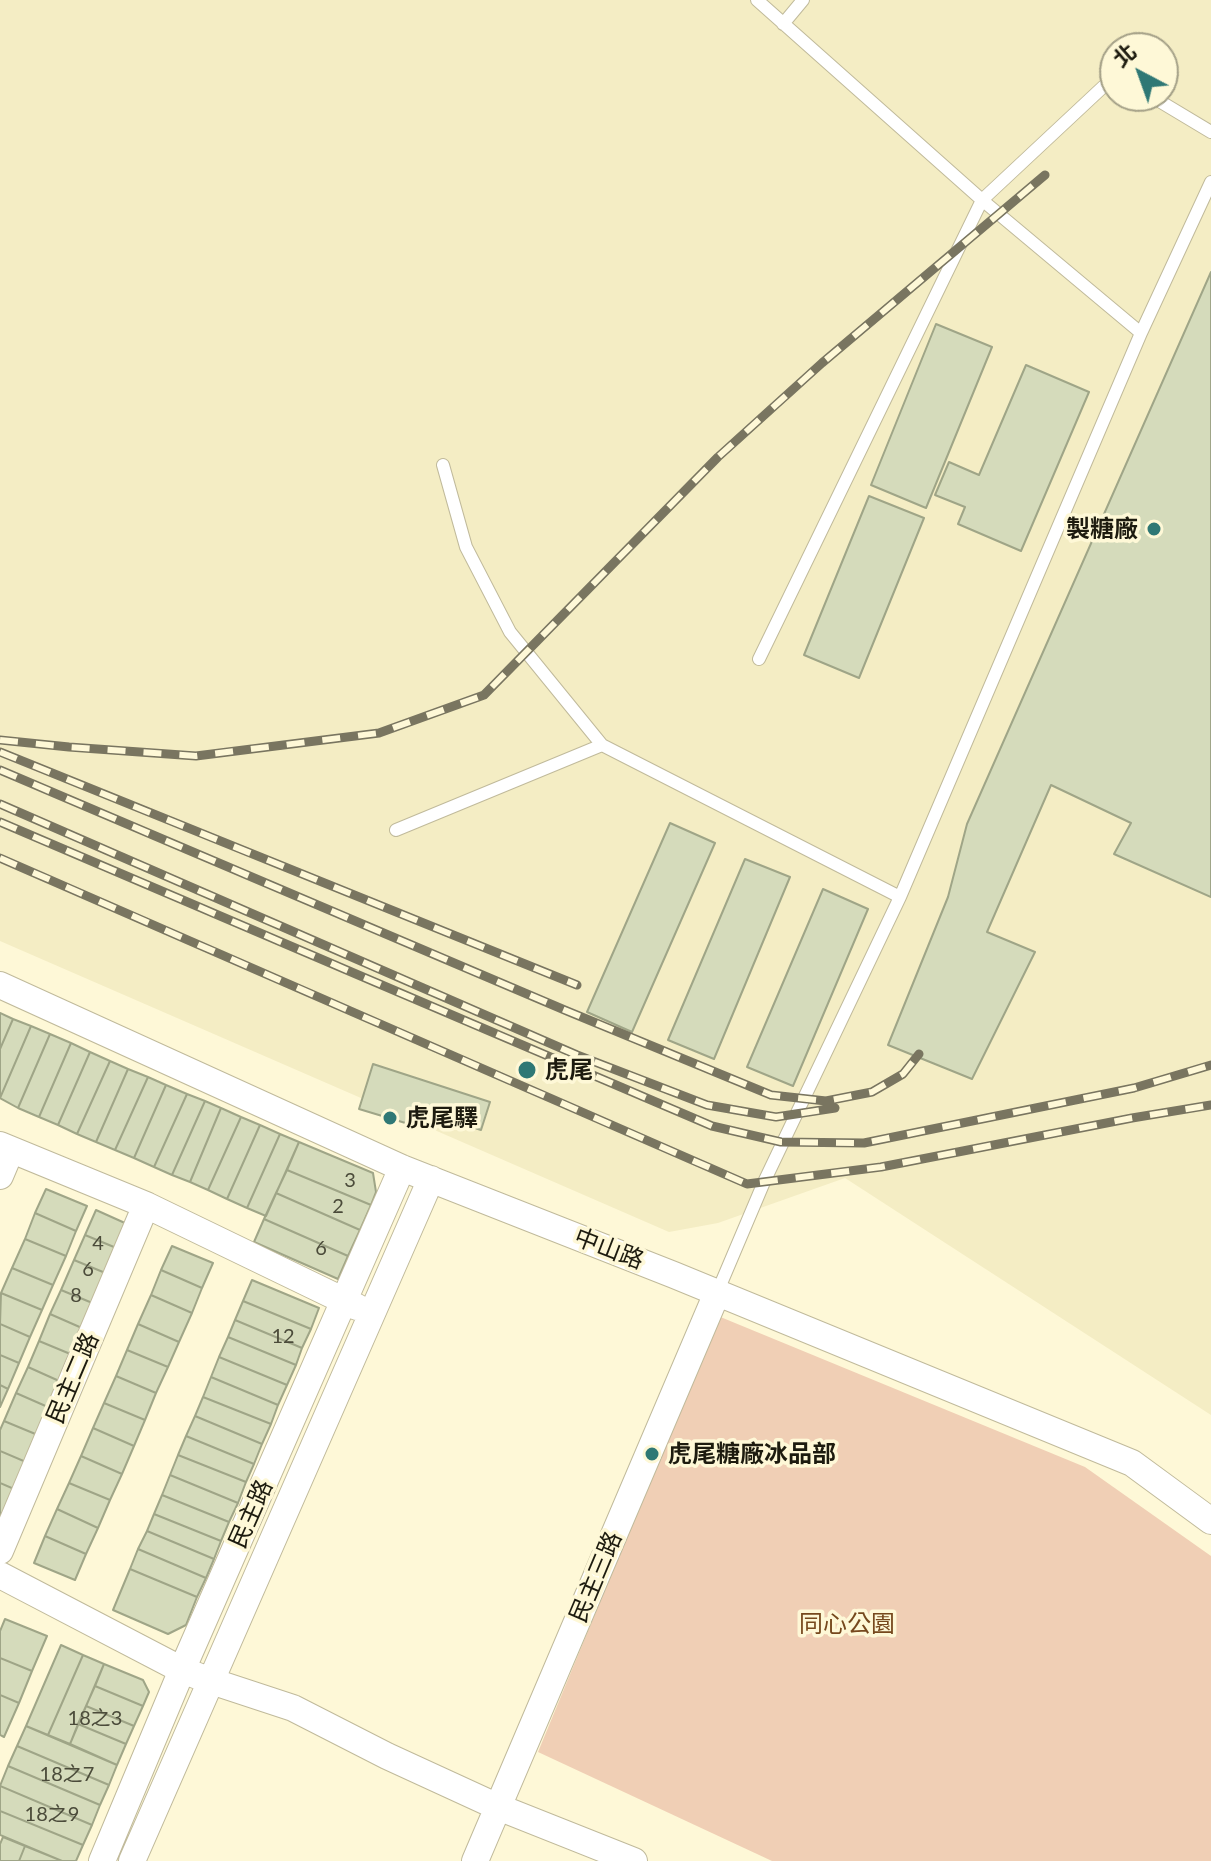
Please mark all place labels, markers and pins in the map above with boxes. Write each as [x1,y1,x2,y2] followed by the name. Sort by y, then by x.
[1066,515,1138,543] place label: 製糖廠
[1145,520,1163,538] marker: 製糖廠
[545,1056,593,1084] place label: 虎尾
[516,1059,538,1081] marker: 虎尾
[406,1104,478,1132] place label: 虎尾驛
[381,1109,399,1127] marker: 虎尾驛
[668,1440,836,1468] place label: 虎尾糖廠冰品部
[643,1445,661,1463] marker: 虎尾糖廠冰品部

